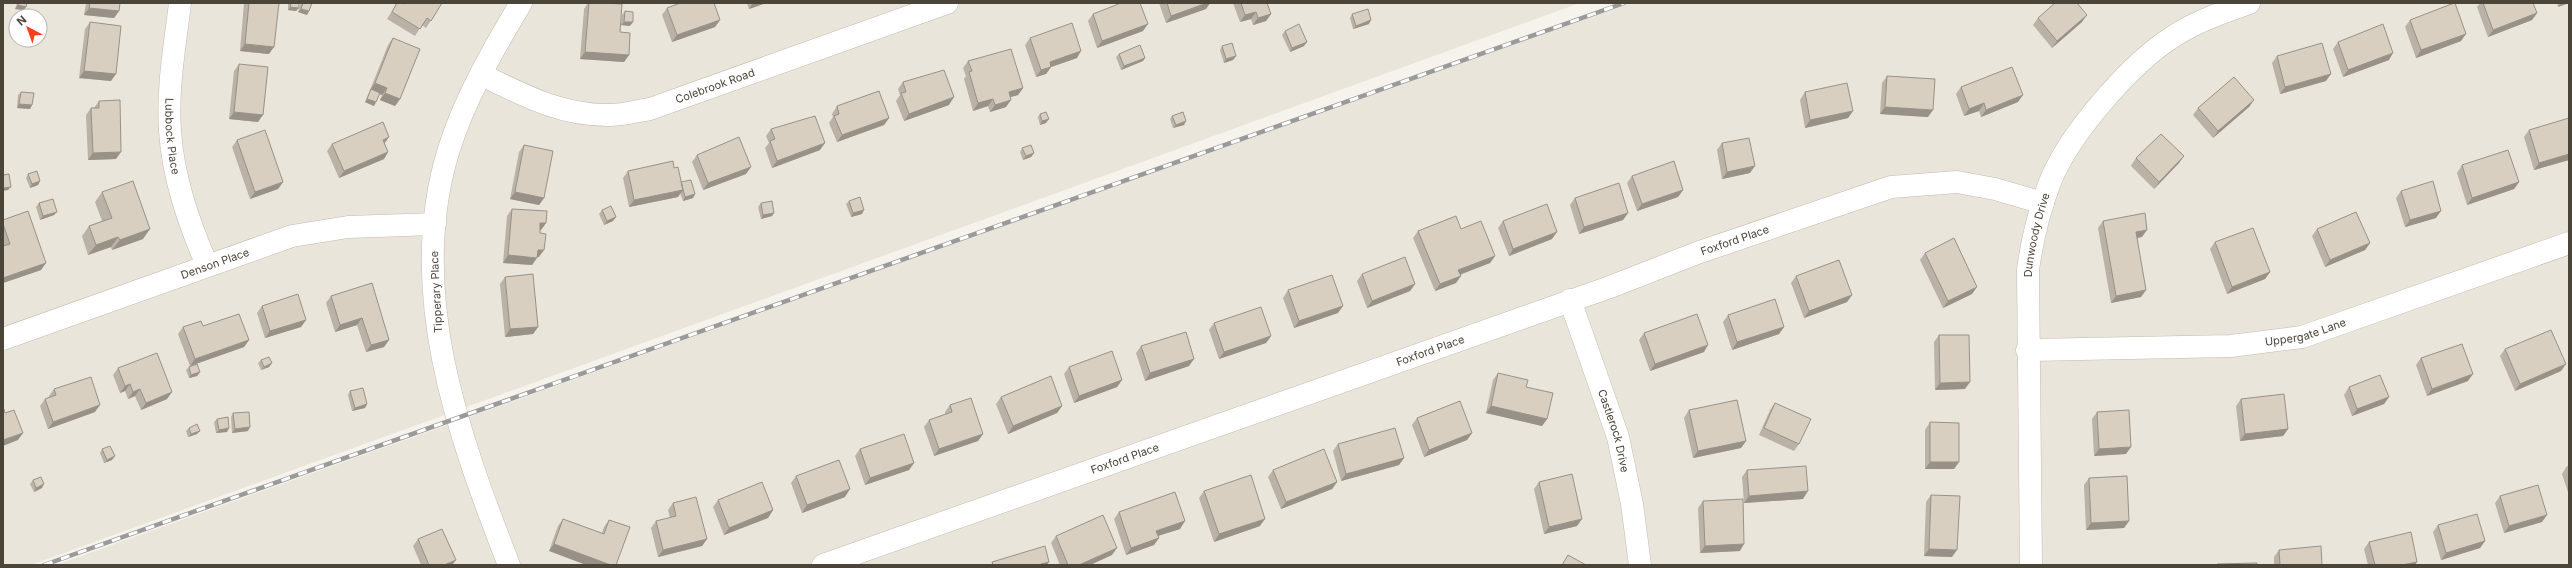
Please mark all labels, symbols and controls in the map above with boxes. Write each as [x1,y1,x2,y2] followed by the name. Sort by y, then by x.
[8,8,48,48] north arrow
[14,12,29,28] text: N
[673,65,757,106] street label: Colebrook Road
[162,98,183,176] street label: Lubbock Place
[2021,191,2053,277] street label: Dunwoody Drive
[1699,222,1771,258] street label: Foxford Place
[179,245,251,282] street label: Denson Place
[427,251,445,333] street label: Tipperary Place
[2264,315,2348,349] street label: Uppergate Lane
[1394,332,1466,369] street label: Foxford Place
[1595,387,1632,474] street label: Castlerock Drive
[1089,440,1161,477] street label: Foxford Place

